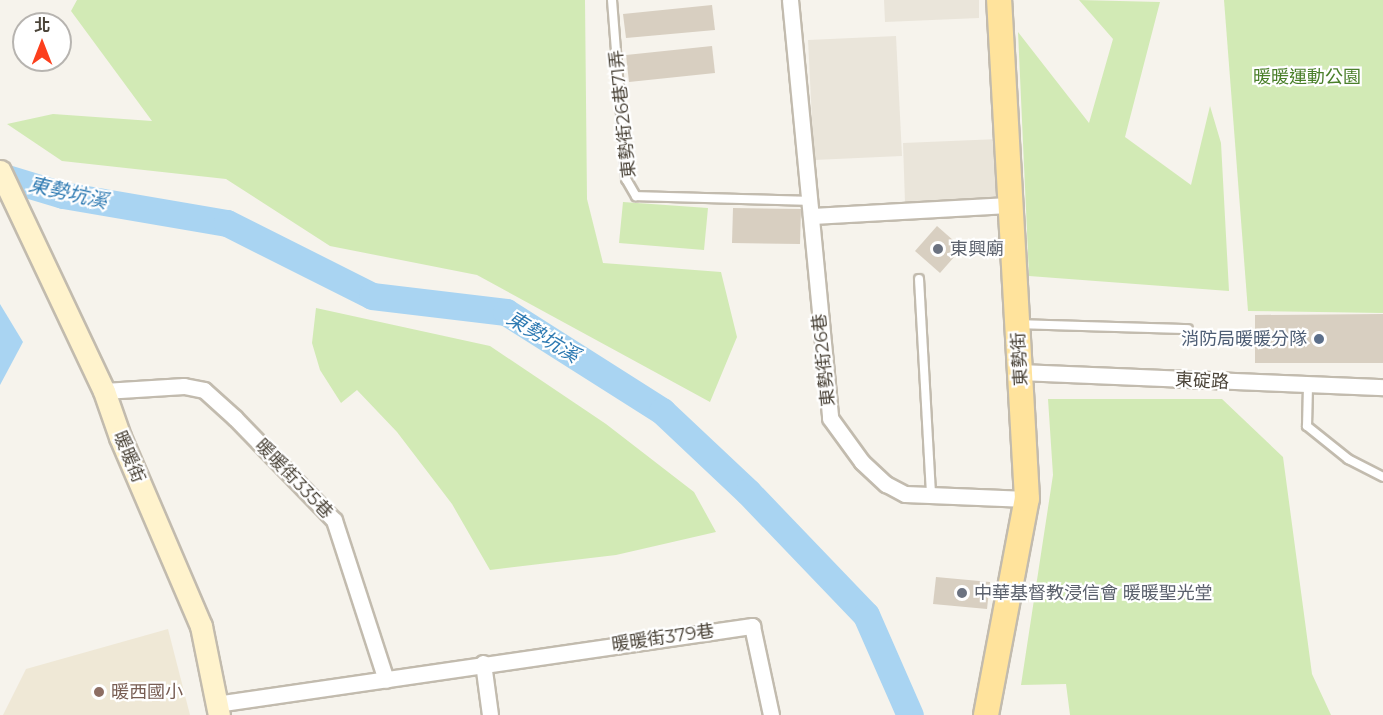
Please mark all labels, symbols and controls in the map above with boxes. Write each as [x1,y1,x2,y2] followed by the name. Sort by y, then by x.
[12,12,72,72] north arrow
[34,16,50,35] text: 北
[606,49,640,179] street label: 東勢街26巷71弄
[1253,66,1361,88] park label: 暖暖運動公園
[26,172,110,214] water label: 東勢坑溪
[950,238,1004,260] place label: 東興廟
[931,242,945,256] marker: 東興廟
[503,306,583,368] water label: 東勢坑溪
[808,313,840,407] street label: 東勢街26巷
[1181,328,1307,350] place label: 消防局暖暖分隊
[1008,331,1032,387] street label: 東勢街
[1312,332,1326,346] marker: 消防局暖暖分隊
[1174,369,1230,393] street label: 東碇路
[109,428,149,486] street label: 暖暖街
[251,435,337,523] street label: 暖暖街335巷
[974,582,1213,604] place label: 中華基督教浸信會 暖暖聖光堂
[955,586,969,600] marker: 中華基督教浸信會 暖暖聖光堂
[610,620,716,656] street label: 暖暖街379巷
[111,681,183,703] place label: 暖西國小
[92,685,106,699] marker: 暖西國小

